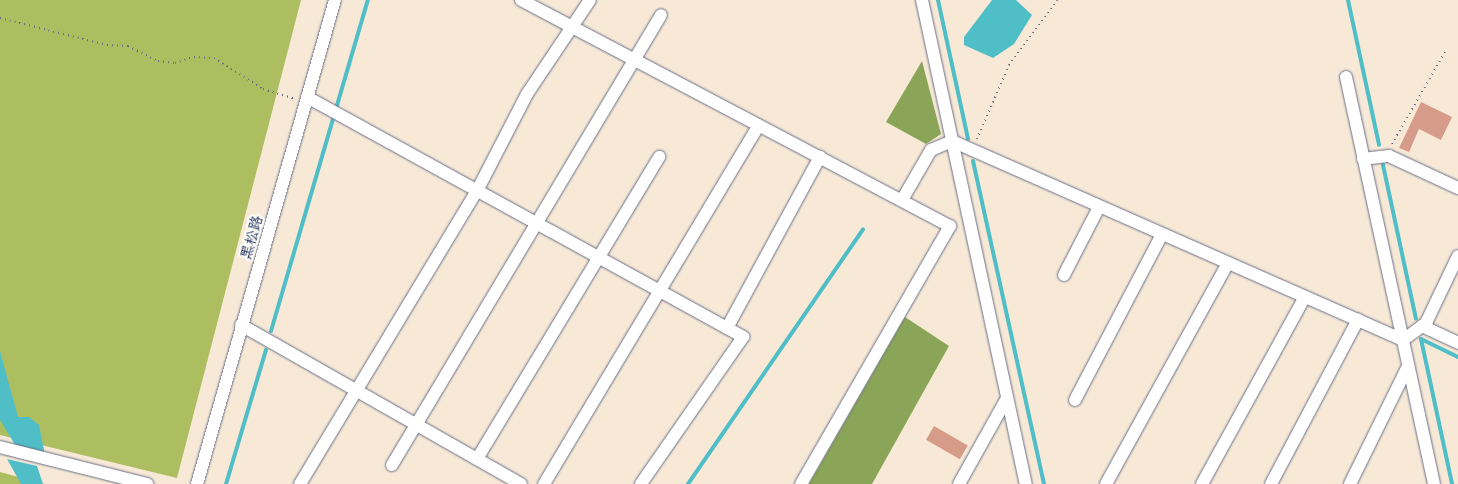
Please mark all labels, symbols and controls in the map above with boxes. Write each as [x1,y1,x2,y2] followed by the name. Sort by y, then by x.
[235,213,265,261] street label: 黑松路

